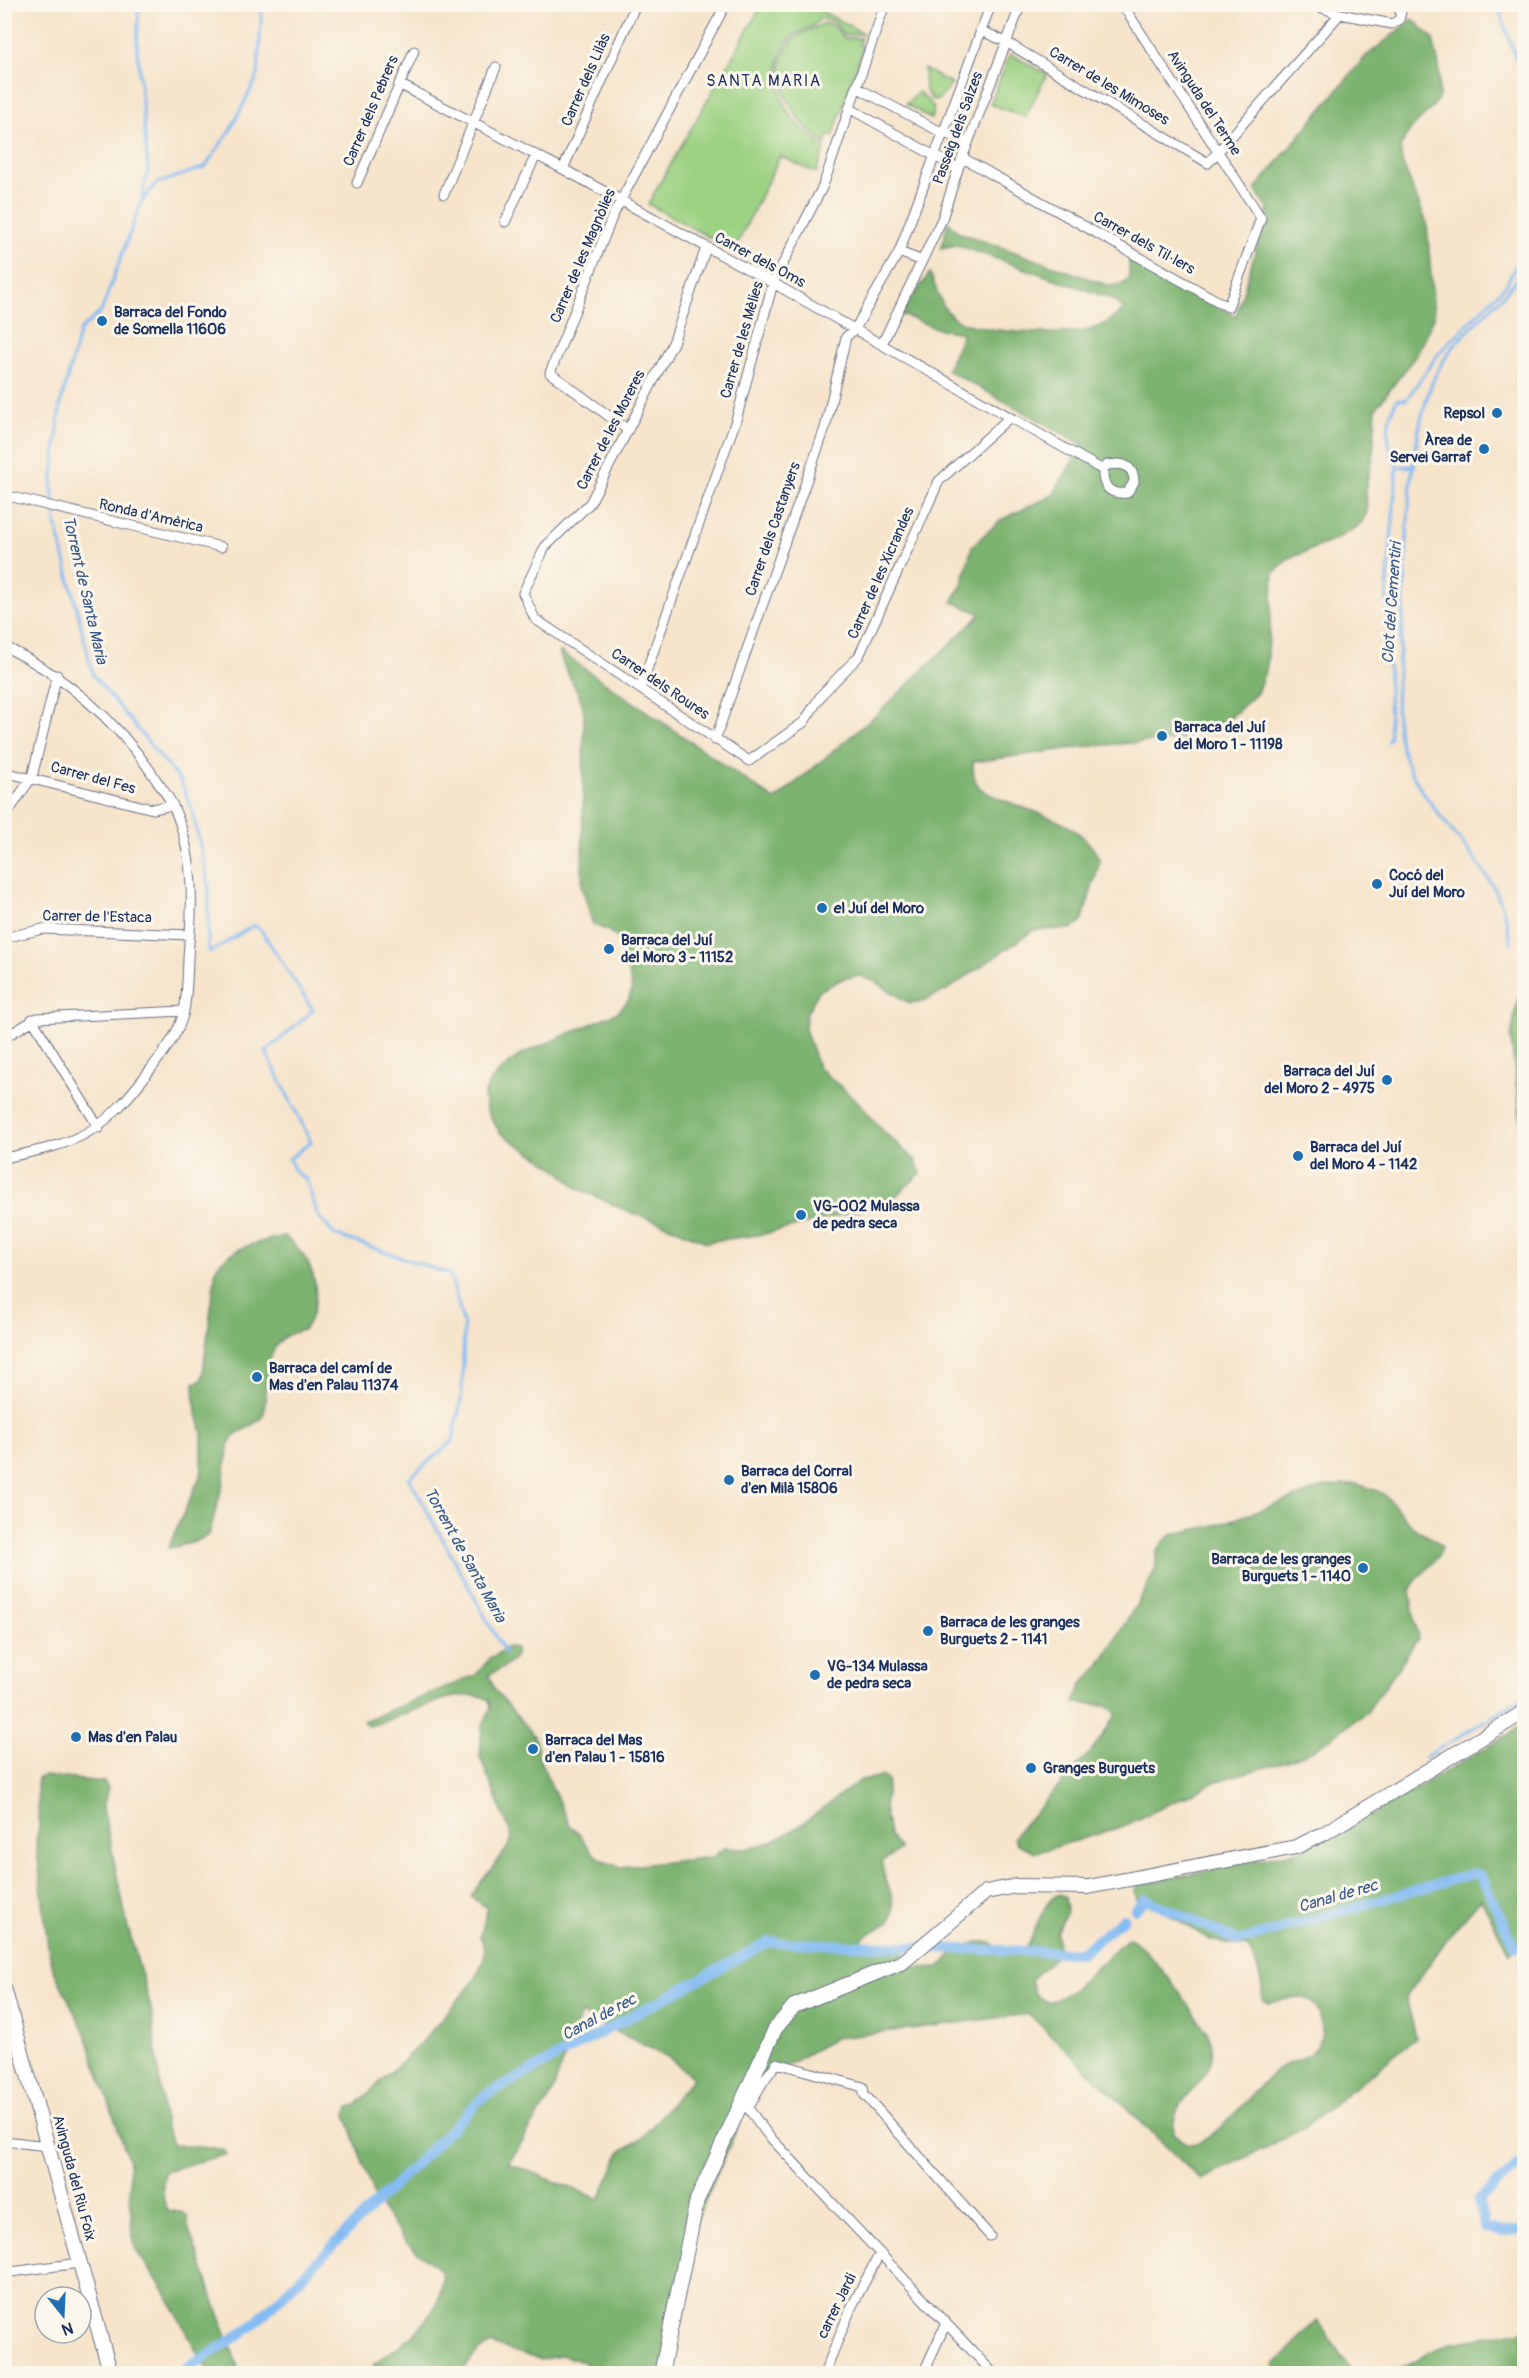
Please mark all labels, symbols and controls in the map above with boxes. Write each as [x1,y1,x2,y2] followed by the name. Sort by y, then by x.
[557,31,615,129] street label: Carrer dels Lilàs
[1045,43,1173,130] street label: Carrer de les Mimoses
[1163,47,1245,160] street label: Avinguda del Terme
[339,52,403,169] street label: Carrer dels Pebrers
[929,69,987,187] street label: Passeig dels Salzes
[706,71,822,91] district label: SANTA MARIA
[546,186,620,326] street label: Carrer de les Magnòlies
[1090,207,1198,279] street label: Carrer dels Til·lers
[711,228,809,292] street label: Carrer dels Oms
[716,279,768,401] street label: Carrer de les Mèlies
[114,303,227,339] place label: Barraca del Fondo de Somella 11606
[95,314,109,328] marker: Barraca del Fondo de Somella 11606
[573,367,650,493] street label: Carrer de les Moreres
[1444,404,1485,423] place label: Repsol
[1490,406,1504,420] marker: Repsol
[1390,431,1473,467] place label: Àrea de Servei Garraf
[1477,442,1491,456] marker: Àrea de Servei Garraf
[741,459,805,599] street label: Carrer dels Castanyers
[97,495,205,537] street label: Ronda d'Amèrica
[843,504,919,642] street label: Carrer de les Xicrandes
[58,514,112,667] water label: Torrent de Santa Maria
[1378,540,1406,664] water label: Clot del Cementiri
[607,644,713,724] street label: Carrer dels Roures
[1174,718,1283,754] place label: Barraca del Juí del Moro 1 - 11198
[1155,729,1169,743] marker: Barraca del Juí del Moro 1 - 11198
[49,758,138,799] street label: Carrer del Fes
[1389,866,1465,902] place label: Cocó del Juí del Moro
[1370,877,1384,891] marker: Cocó del Juí del Moro
[833,899,924,918] place label: el Juí del Moro
[815,901,829,915] marker: el Juí del Moro
[42,907,152,927] street label: Carrer de l'Estaca
[621,931,733,967] place label: Barraca del Juí del Moro 3 - 11152
[602,942,616,956] marker: Barraca del Juí del Moro 3 - 11152
[1264,1062,1376,1098] place label: Barraca del Juí del Moro 2 - 4975
[1380,1073,1394,1087] marker: Barraca del Juí del Moro 2 - 4975
[1310,1138,1417,1174] place label: Barraca del Juí del Moro 4 - 1142
[1291,1149,1305,1163] marker: Barraca del Juí del Moro 4 - 1142
[813,1197,920,1233] place label: VG-002 Mulassa de pedra seca
[794,1208,808,1222] marker: VG-002 Mulassa de pedra seca
[269,1359,399,1395] place label: Barraca del camí de Mas d'en Palau 11374
[250,1370,264,1384] marker: Barraca del camí de Mas d'en Palau 11374
[741,1462,852,1498] place label: Barraca del Corral d'en Milà 15806
[722,1473,736,1487] marker: Barraca del Corral d'en Milà 15806
[420,1484,511,1627] water label: Torrent de Santa Maria
[1211,1550,1351,1586] place label: Barraca de les granges Burguets 1 - 1140
[1356,1561,1370,1575] marker: Barraca de les granges Burguets 1 - 1140
[940,1613,1080,1649] place label: Barraca de les granges Burguets 2 - 1141
[921,1624,935,1638] marker: Barraca de les granges Burguets 2 - 1141
[827,1657,928,1693] place label: VG-134 Mulassa de pedra seca
[808,1668,822,1682] marker: VG-134 Mulassa de pedra seca
[88,1728,178,1747] place label: Mas d'en Palau
[69,1730,83,1744] marker: Mas d'en Palau
[545,1731,665,1767] place label: Barraca del Mas d'en Palau 1 - 15816
[526,1742,540,1756] marker: Barraca del Mas d'en Palau 1 - 15816
[1043,1759,1155,1778] place label: Granges Burguets
[1024,1761,1038,1775] marker: Granges Burguets
[1296,1875,1381,1917] water label: Canal de rec
[558,1989,640,2045] water label: Canal de rec
[48,2113,100,2243] street label: Avinguda del Riu Foix
[813,2270,861,2342] street label: carrer Jardi
[33,2285,93,2345] north arrow
[59,2317,76,2340] text: N

